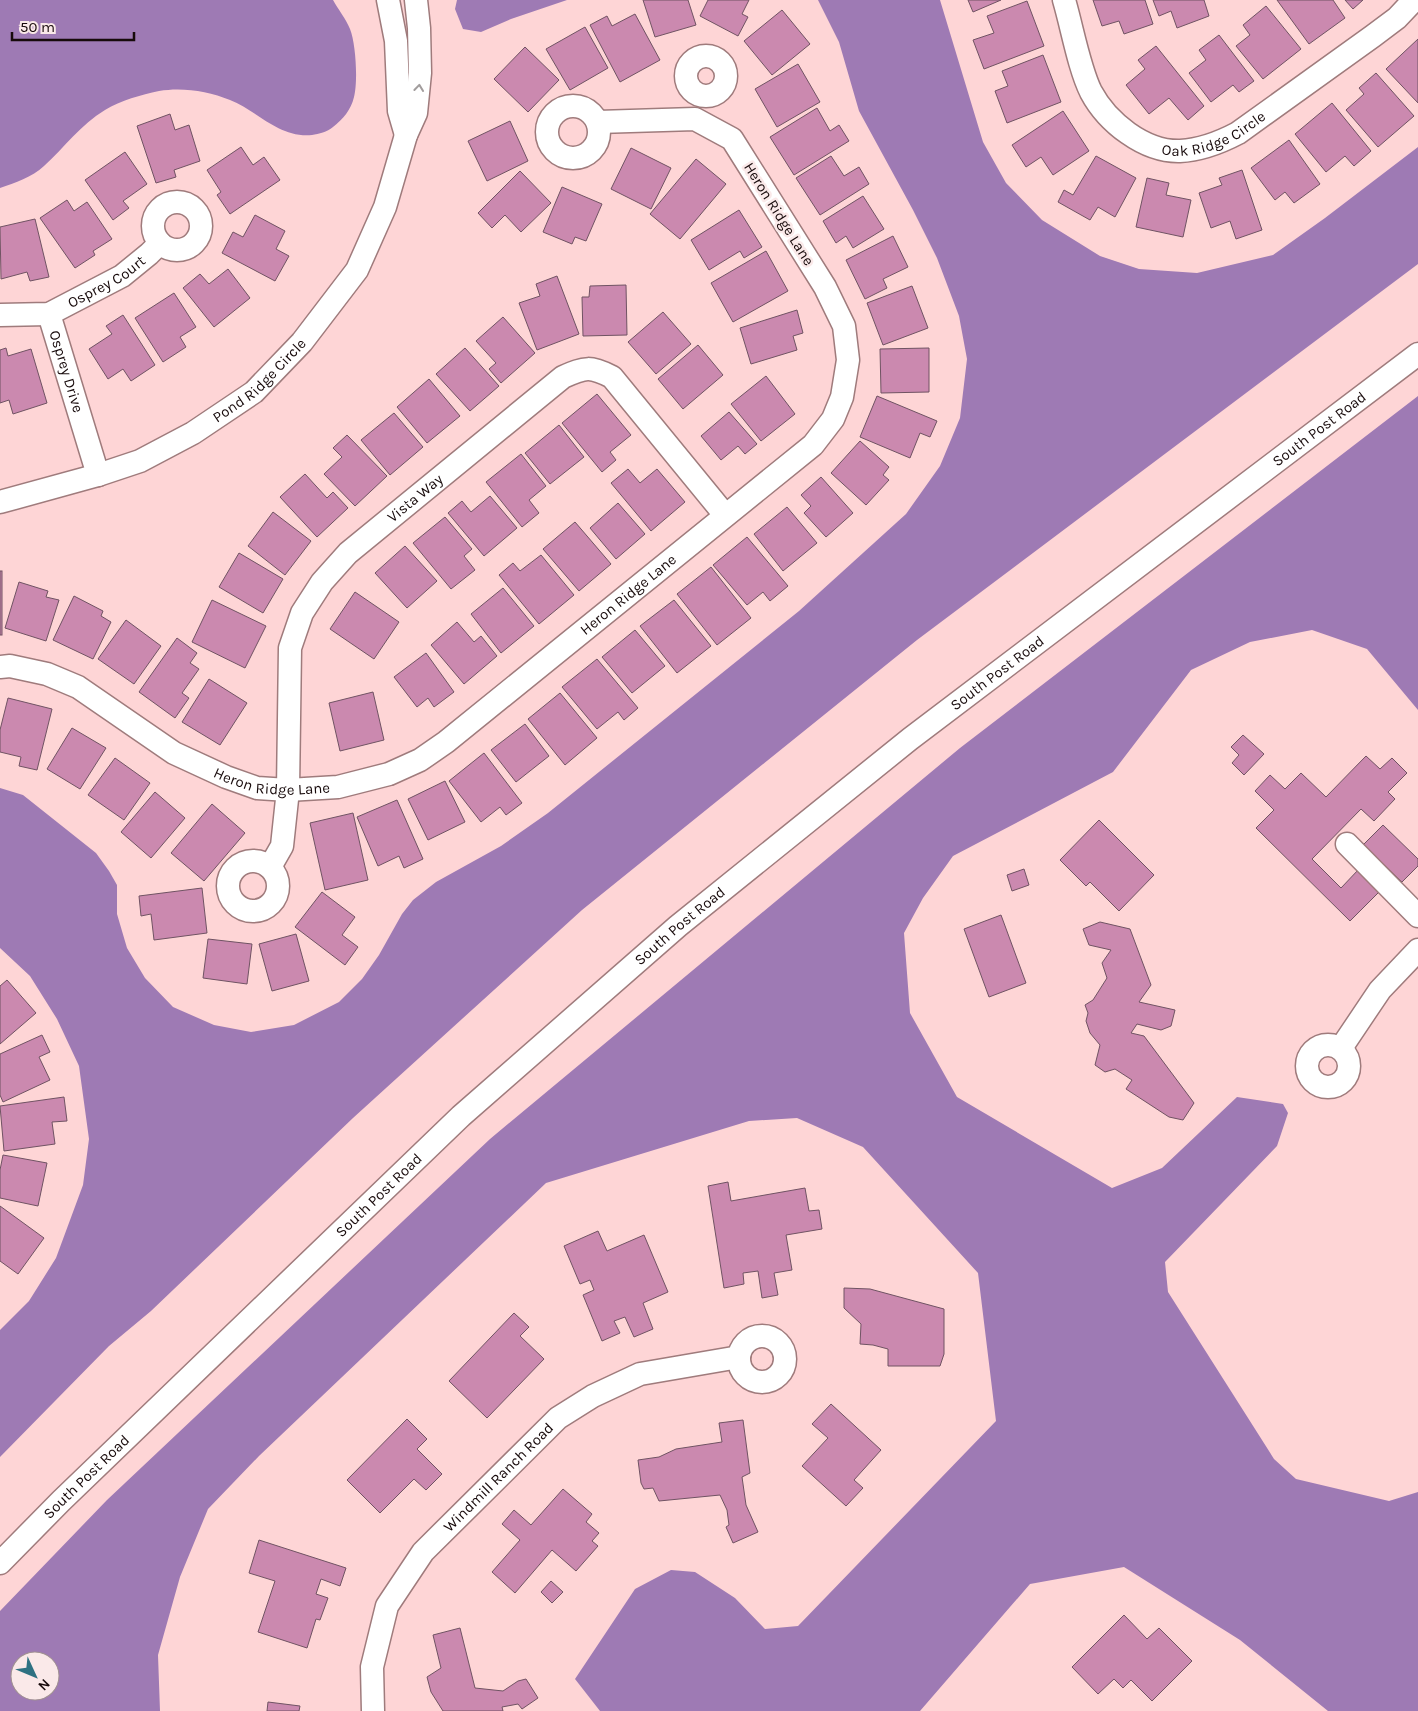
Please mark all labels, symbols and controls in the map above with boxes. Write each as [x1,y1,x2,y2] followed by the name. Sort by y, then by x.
[12,10,135,42] scale bar
[20,18,55,36] text: 50 m
[413,84,424,92] one-way arrow
[1160,107,1269,160] street label: Oak Ridge Circle
[740,159,818,269] street label: Heron Ridge Lane
[65,251,149,312] street label: Osprey Court
[45,328,87,415] street label: Osprey Drive
[209,334,310,426] street label: Pond Ridge Circle
[1269,388,1370,470] street label: South Post Road
[384,470,446,526] street label: Vista Way
[577,550,680,639] street label: Heron Ridge Lane
[947,632,1048,714] street label: South Post Road
[211,764,330,799] street label: Heron Ridge Lane
[631,883,729,969] street label: South Post Road
[332,1150,426,1241] street label: South Post Road
[440,1419,557,1536] street label: Windmill Ranch Road
[40,1431,133,1523] street label: South Post Road
[10,1651,60,1701] north arrow
[34,1675,54,1694] text: N

